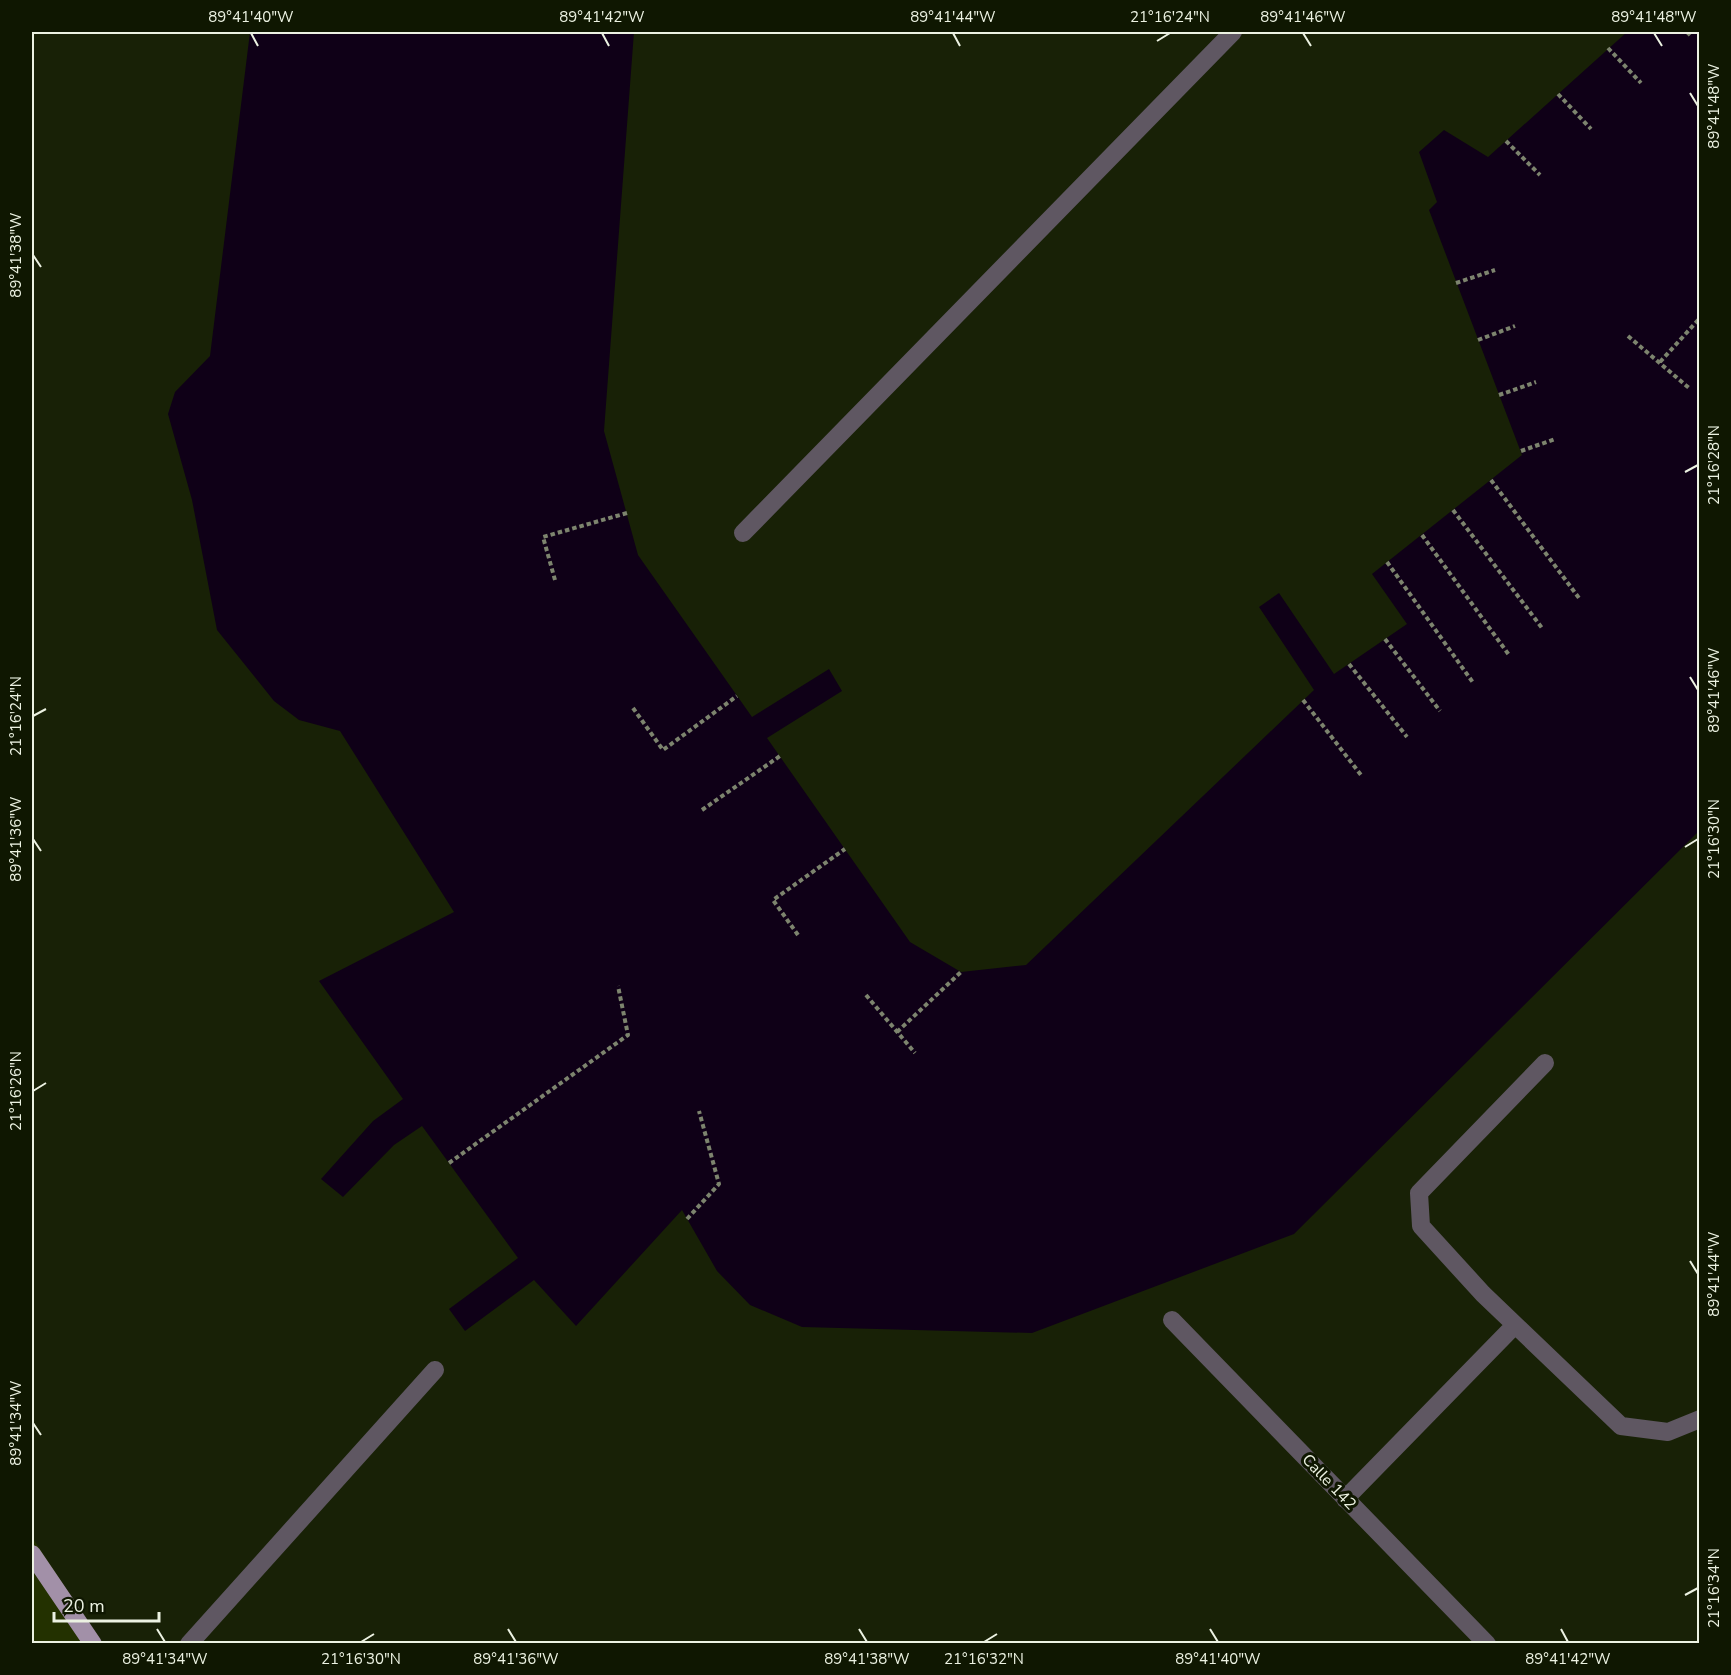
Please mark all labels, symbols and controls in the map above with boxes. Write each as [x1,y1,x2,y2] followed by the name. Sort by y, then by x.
[208,7,294,27] text: 89°41'40"W
[559,7,645,27] text: 89°41'42"W
[910,7,996,27] text: 89°41'44"W
[1130,7,1210,27] text: 21°16'24"N
[1260,7,1346,27] text: 89°41'46"W
[1611,7,1697,27] text: 89°41'48"W
[1704,63,1724,149] text: 89°41'48"W
[6,212,26,298] text: 89°41'38"W
[1704,425,1724,505] text: 21°16'28"N
[1704,647,1724,733] text: 89°41'46"W
[6,676,26,756] text: 21°16'24"N
[6,796,26,882] text: 89°41'36"W
[1704,799,1724,879] text: 21°16'30"N
[6,1051,26,1131] text: 21°16'26"N
[1704,1231,1724,1317] text: 89°41'44"W
[6,1380,26,1466] text: 89°41'34"W
[1297,1449,1361,1515] street label: Calle 142
[1704,1548,1724,1628] text: 21°16'34"N
[54,1585,159,1623] scale bar
[63,1594,105,1618] text: 20 m
[122,1649,208,1669] text: 89°41'34"W
[321,1649,401,1669] text: 21°16'30"N
[473,1649,559,1669] text: 89°41'36"W
[824,1649,910,1669] text: 89°41'38"W
[944,1649,1024,1669] text: 21°16'32"N
[1175,1649,1261,1669] text: 89°41'40"W
[1525,1649,1611,1669] text: 89°41'42"W

